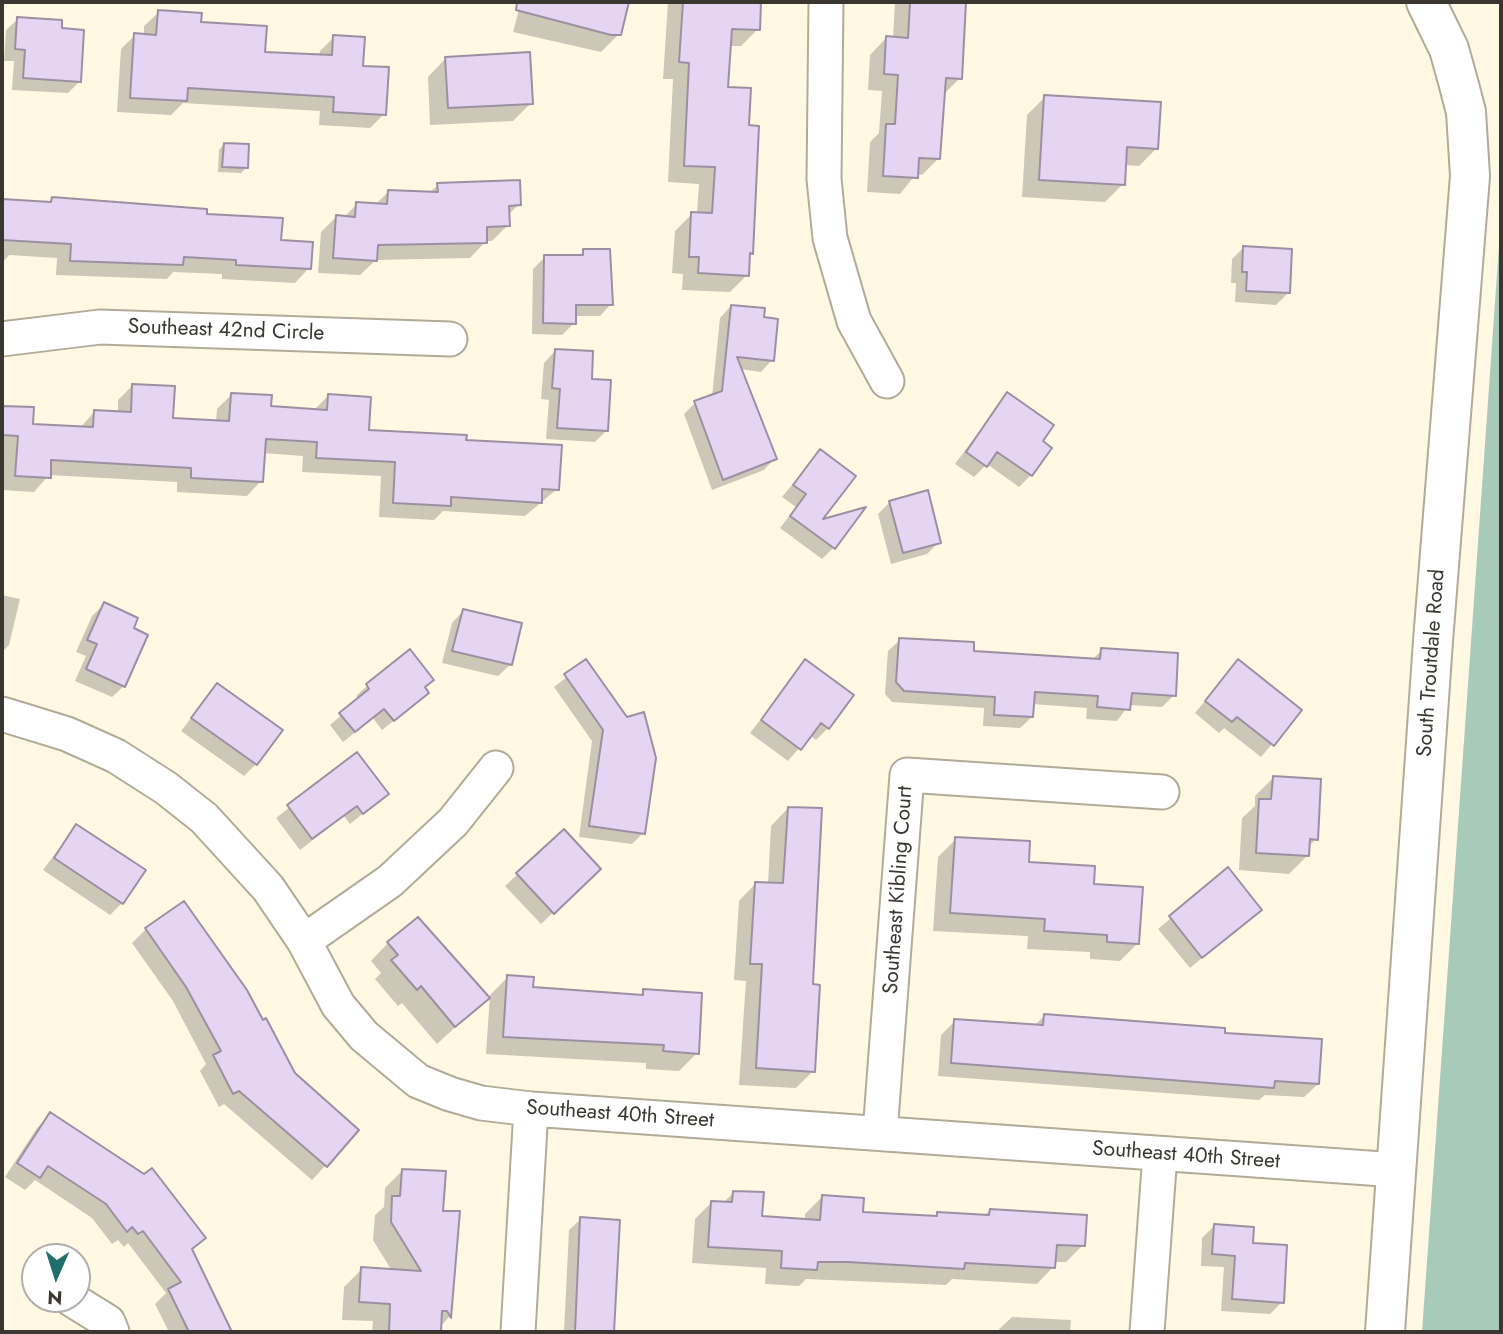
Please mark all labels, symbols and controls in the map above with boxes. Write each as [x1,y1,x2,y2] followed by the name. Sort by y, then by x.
[127,315,325,347] street label: Southeast 42nd Circle
[1413,568,1451,758] street label: South Troutdale Road
[879,785,919,995] street label: Southeast Kibling Court
[525,1096,715,1134] street label: Southeast 40th Street
[1091,1137,1281,1175] street label: Southeast 40th Street
[21,1243,91,1313] north arrow
[47,1284,63,1311] text: N

